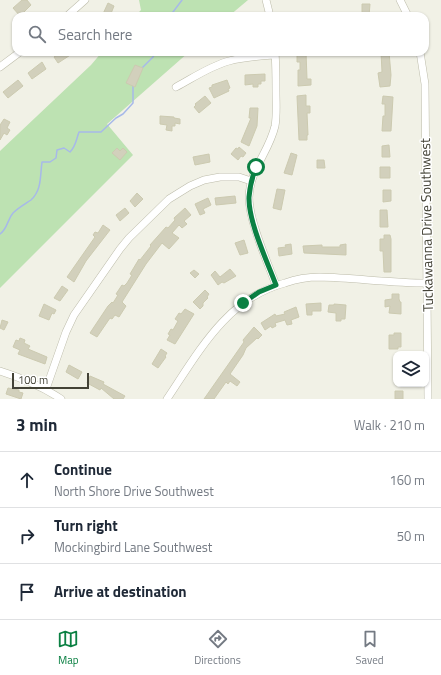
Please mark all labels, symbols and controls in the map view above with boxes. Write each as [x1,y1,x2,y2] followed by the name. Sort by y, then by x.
[12,12,429,56] search box
[26,23,48,45] icon: search
[58,23,132,46] text: Search here
[414,138,438,312] street label: Tuckawanna Drive Southwest
[247,158,265,176] route start
[234,294,252,312] route end
[393,351,429,387] map controls
[393,351,429,387] button: layers
[12,371,89,390] scale bar
[18,372,48,388] text: 100 m
[16,412,57,438] text: 3 min
[354,415,425,435] text: Walk · 210 m
[54,458,112,481] text: Continue
[16,469,38,491] icon: ahead
[389,470,425,490] text: 160 m
[54,481,214,501] text: North Shore Drive Southwest
[54,514,118,537] text: Turn right
[16,525,38,547] icon: right
[397,526,425,546] text: 50 m
[54,537,212,557] text: Mockingbird Lane Southwest
[54,580,187,603] text: Arrive at destination
[16,581,38,603] icon: arrive
[57,628,79,668] tab: Map
[194,628,241,668] tab: Directions
[356,628,384,668] tab: Saved

